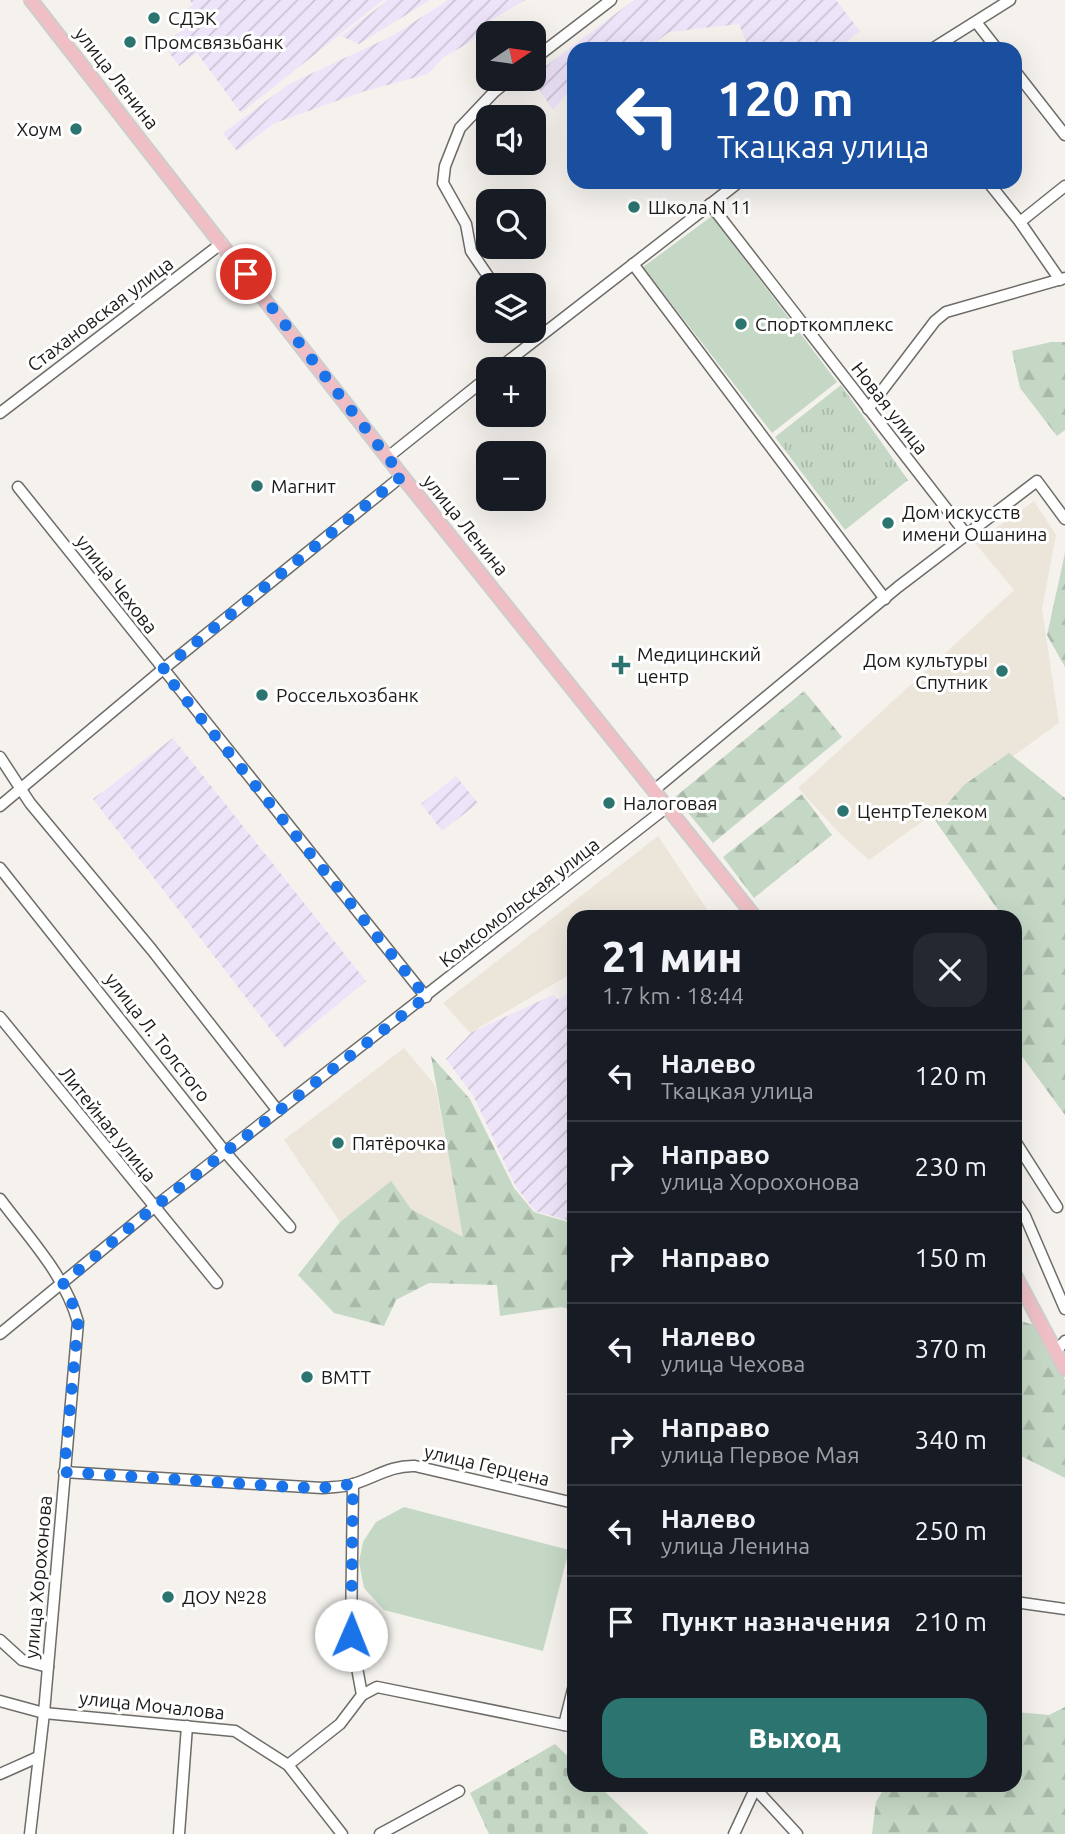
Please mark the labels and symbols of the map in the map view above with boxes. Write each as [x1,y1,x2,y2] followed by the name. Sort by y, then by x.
[168,7,217,29] place label: СДЭК
[146,10,162,26] marker: СДЭК
[476,21,546,91] north arrow
[70,23,164,133] street label: улица Ленина
[144,31,284,53] place label: Промсвязьбанк
[122,34,138,50] marker: Промсвязьбанк
[16,118,62,140] place label: Хоум
[68,121,84,137] marker: Хоум
[648,196,752,218] place label: Школа N 11
[626,199,642,215] marker: Школа N 11
[216,244,276,304] pin
[23,252,177,376] street label: Стахановская улица
[755,313,894,335] place label: Спорткомплекс
[733,316,749,332] marker: Спорткомплекс
[847,357,933,459] street label: Новая улица
[419,470,513,580] street label: улица Ленина
[271,475,336,497] place label: Магнит
[249,478,265,494] marker: Магнит
[902,501,1047,545] place label: Дом искусств имени Ошанина
[880,515,896,531] marker: Дом искусств имени Ошанина
[72,530,162,638] street label: улица Чехова
[637,643,761,687] place label: Медицинский центр
[863,649,988,693] place label: Дом культуры Спутник
[611,655,631,675] marker: Медицинский центр
[994,663,1010,679] marker: Дом культуры Спутник
[276,684,419,706] place label: Россельхозбанк
[254,687,270,703] marker: Россельхозбанк
[623,792,718,814] place label: Налоговая
[601,795,617,811] marker: Налоговая
[857,800,988,822] place label: ЦентрТелеком
[835,803,851,819] marker: ЦентрТелеком
[435,833,603,971] street label: Комсомольская улица
[101,968,215,1106] street label: улица Л. Толстого
[55,1062,161,1186] street label: Литейная улица
[352,1132,446,1154] place label: Пятёрочка
[330,1135,346,1151] marker: Пятёрочка
[321,1366,372,1388] place label: ВМТТ
[299,1369,315,1385] marker: ВМТТ
[422,1440,552,1490] street label: улица Герцена
[20,1494,56,1660] street label: улица Хорохонова
[182,1586,267,1608] place label: ДОУ №28
[160,1589,176,1605] marker: ДОУ №28
[314,1598,388,1672] position arrow
[78,1686,226,1724] street label: улица Мочалова

